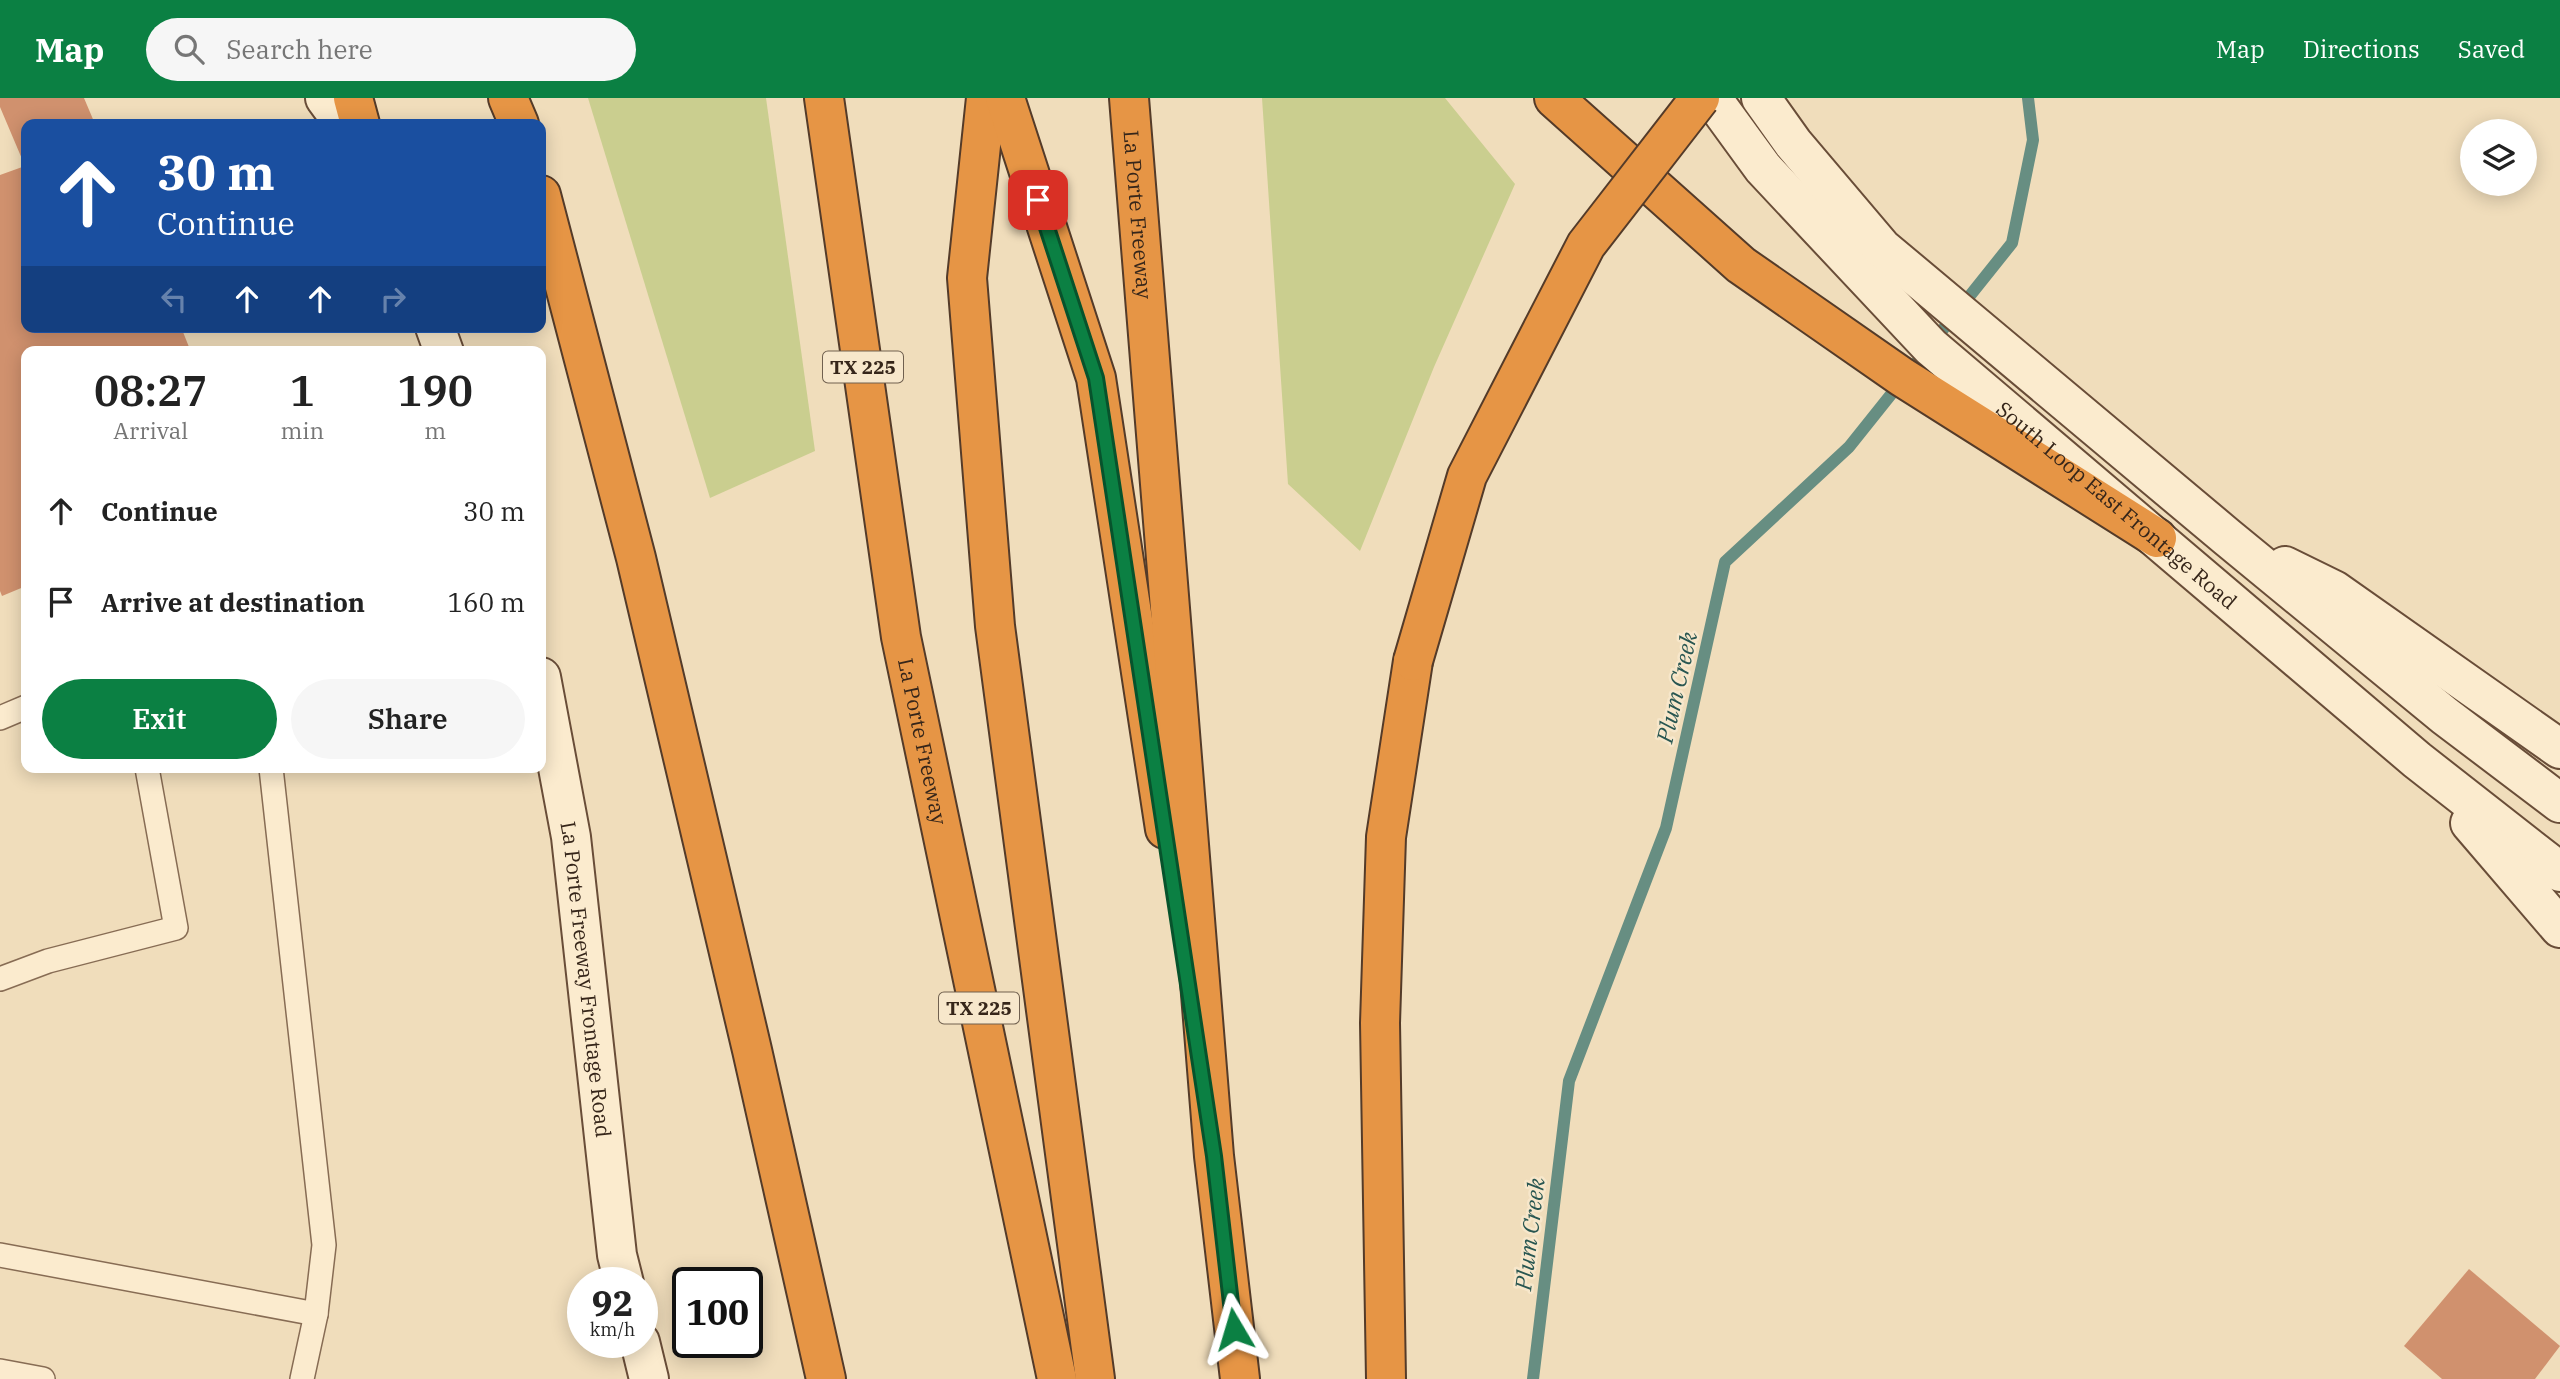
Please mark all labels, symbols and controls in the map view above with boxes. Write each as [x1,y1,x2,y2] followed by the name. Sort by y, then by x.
[146,18,636,81] search box
[35,28,104,71] text: Map
[170,30,208,68] icon: search
[226,32,373,66] text: Search here
[2216,33,2265,65] text: Map
[2303,33,2420,65] text: Directions
[2458,33,2525,65] text: Saved
[2460,119,2537,196] map controls
[2460,119,2537,196] button: layers
[1118,129,1159,301] street label: La Porte Freeway
[157,140,275,203] text: 30 m
[42,147,133,238] icon: ahead
[1008,170,1068,230] pin
[1019,181,1057,219] icon: arrive
[157,202,295,244] text: Continue
[155,280,193,318] icon: left
[228,280,266,318] icon: ahead
[301,280,339,318] icon: ahead
[374,280,412,318] icon: right
[823,352,903,382] road number: TX 225
[94,363,207,418] text: 08:27
[290,363,315,418] text: 1
[397,363,473,418] text: 190
[1991,395,2243,615] street label: South Loop East Frontage Road
[113,415,188,445] text: Arrival
[280,415,324,445] text: min
[424,415,446,445] text: m
[42,492,80,530] icon: ahead
[101,494,218,528] text: Continue
[463,494,525,528] text: 30 m
[42,583,80,621] icon: arrive
[101,585,365,619] text: Arrive at destination
[447,585,525,619] text: 160 m
[1648,628,1704,746] water label: Plum Creek
[892,655,954,828] street label: La Porte Freeway
[42,679,277,759] button: Exit
[291,679,525,759] button: Share
[554,819,618,1139] street label: La Porte Freeway Frontage Road
[939,992,1019,1024] road number: TX 225
[1507,1175,1551,1293] water label: Plum Creek
[672,1267,763,1358] speed limit sign: 100
[591,1280,634,1326] text: 92
[1197,1292,1271,1366] position arrow
[590,1318,635,1341] text: km/h

